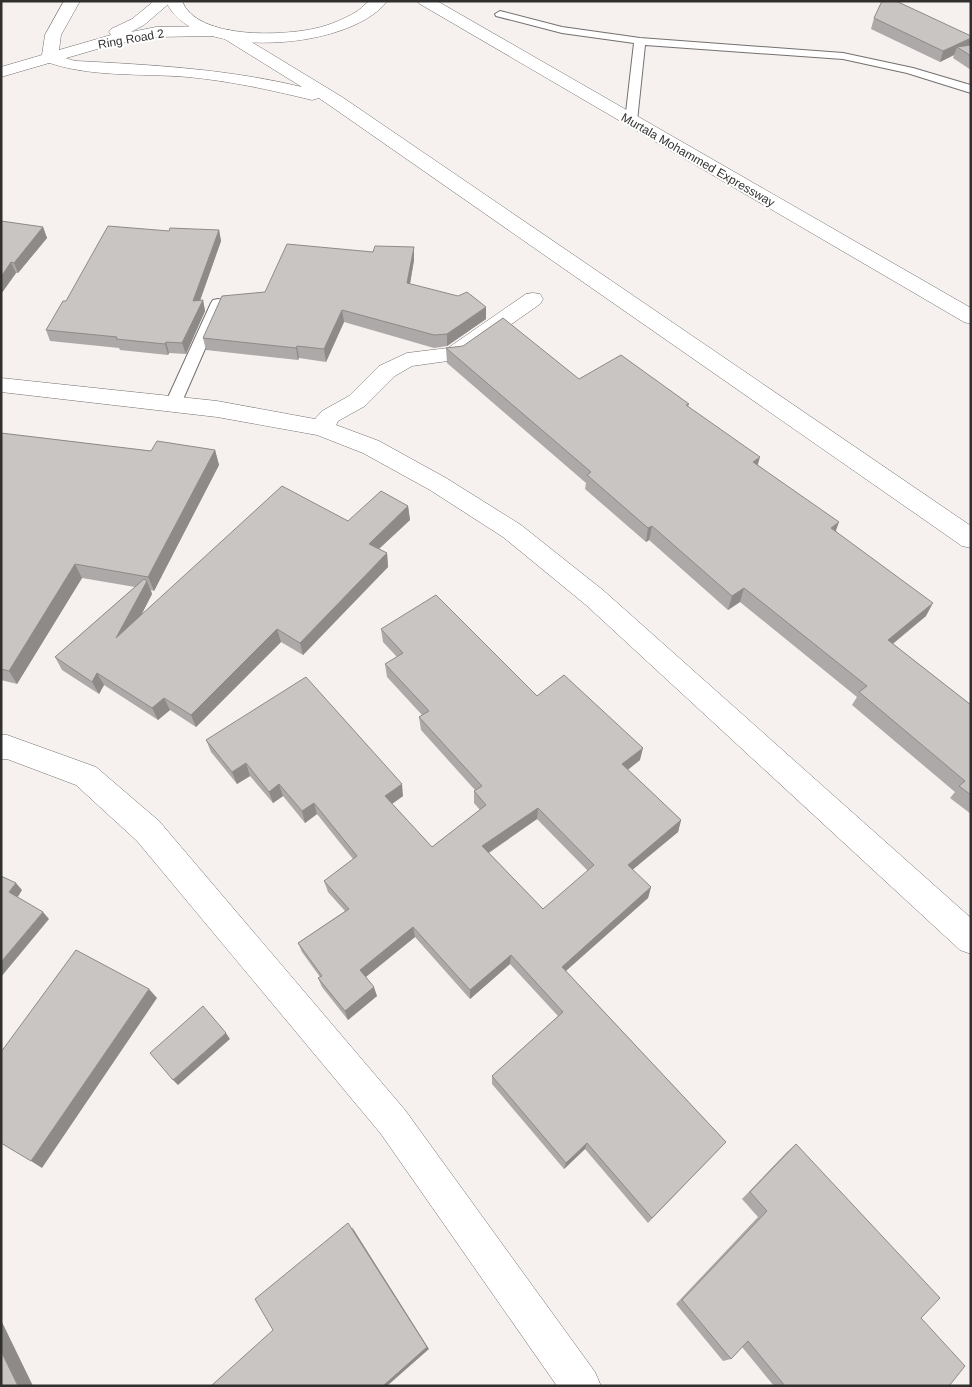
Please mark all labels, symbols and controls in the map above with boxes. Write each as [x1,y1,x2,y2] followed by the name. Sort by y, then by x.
[97,26,165,52] street label: Ring Road 2
[619,110,777,210] street label: Murtala Mohammed Expressway

